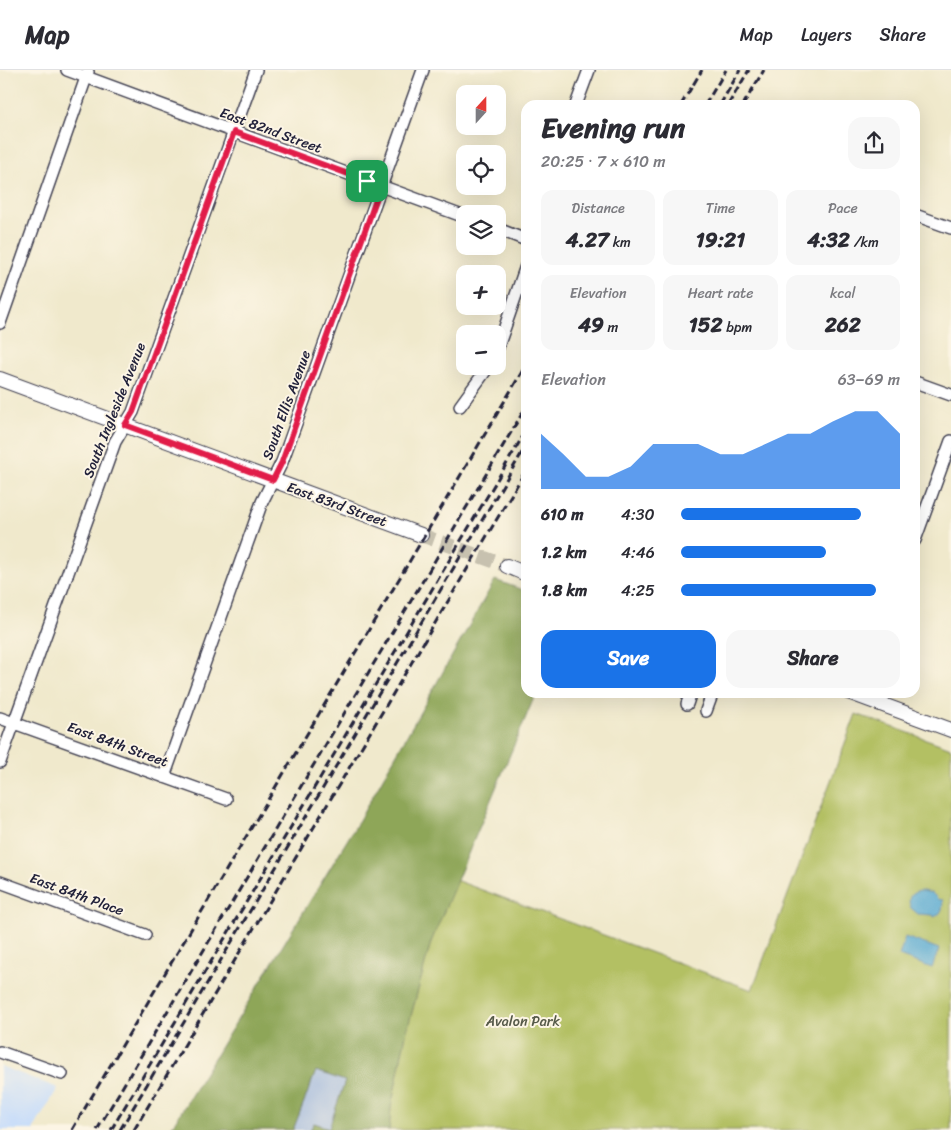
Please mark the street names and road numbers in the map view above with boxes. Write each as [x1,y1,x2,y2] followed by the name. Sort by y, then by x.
[216,100,326,161] street label: East 82nd Street
[76,339,153,482] street label: South Ingleside Avenue
[255,347,318,464] street label: South Ellis Avenue
[283,475,390,534] street label: East 83rd Street
[64,715,172,774] street label: East 84th Street
[26,866,127,923] street label: East 84th Place

